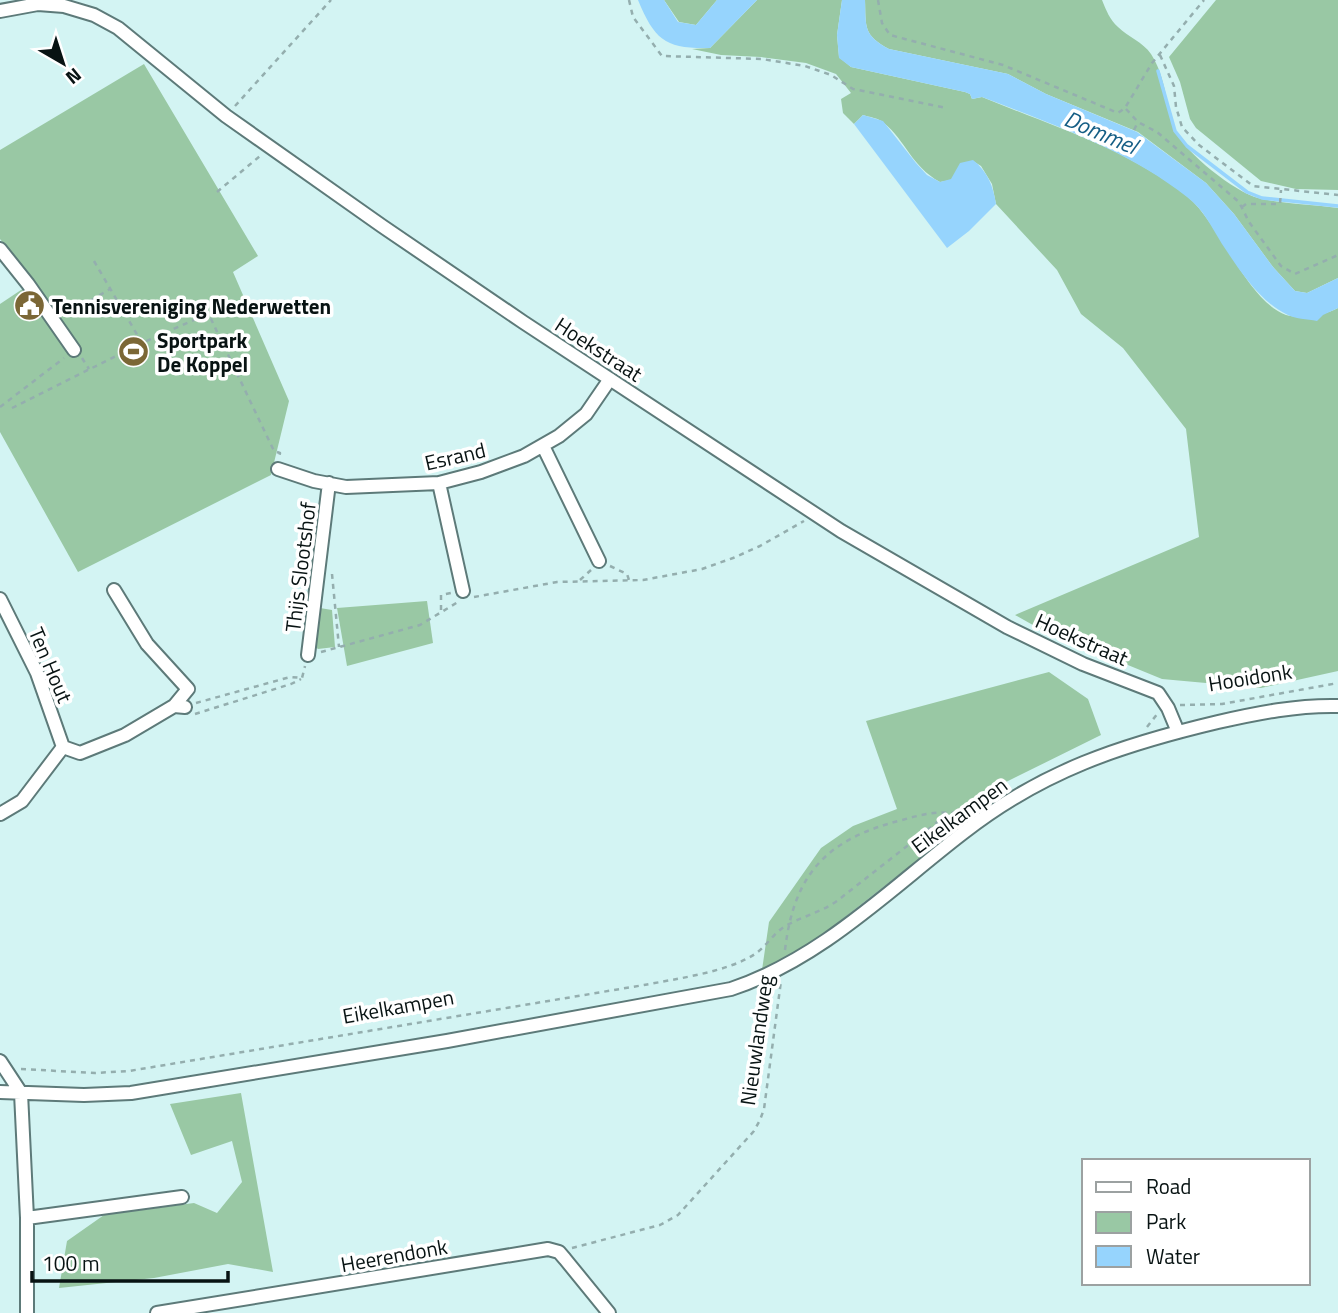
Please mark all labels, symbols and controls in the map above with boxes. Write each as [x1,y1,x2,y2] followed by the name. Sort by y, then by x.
[28,28,98,98] north arrow
[60,61,88,92] text: N
[1059,101,1146,164] water label: Dommel
[12,289,46,323] public building icon: Tennisvereniging Nederwetten
[52,290,331,322] place label: Tennisvereniging Nederwetten
[549,309,650,390] street label: Hoekstraat
[157,324,248,380] place label: Sportpark De Koppel
[117,335,151,369] sports icon: Sportpark De Koppel
[421,433,489,479] street label: Esrand
[276,500,324,634] street label: Thijs Slootshof
[1030,604,1134,674] street label: Hoekstraat
[21,622,81,708] street label: Ten Hout
[1206,655,1294,699] street label: Hooidonk
[904,769,1014,861] street label: Eikelkampen
[731,972,781,1107] street label: Nieuwlandweg
[340,980,456,1032] street label: Eikelkampen
[1082,1159,1310,1285] legend
[1146,1170,1191,1202] text: Road
[1146,1205,1186,1237] text: Park
[338,1230,450,1280] street label: Heerendonk
[32,1240,228,1284] scale bar
[1146,1240,1200,1272] text: Water
[42,1247,99,1279] text: 100 m

